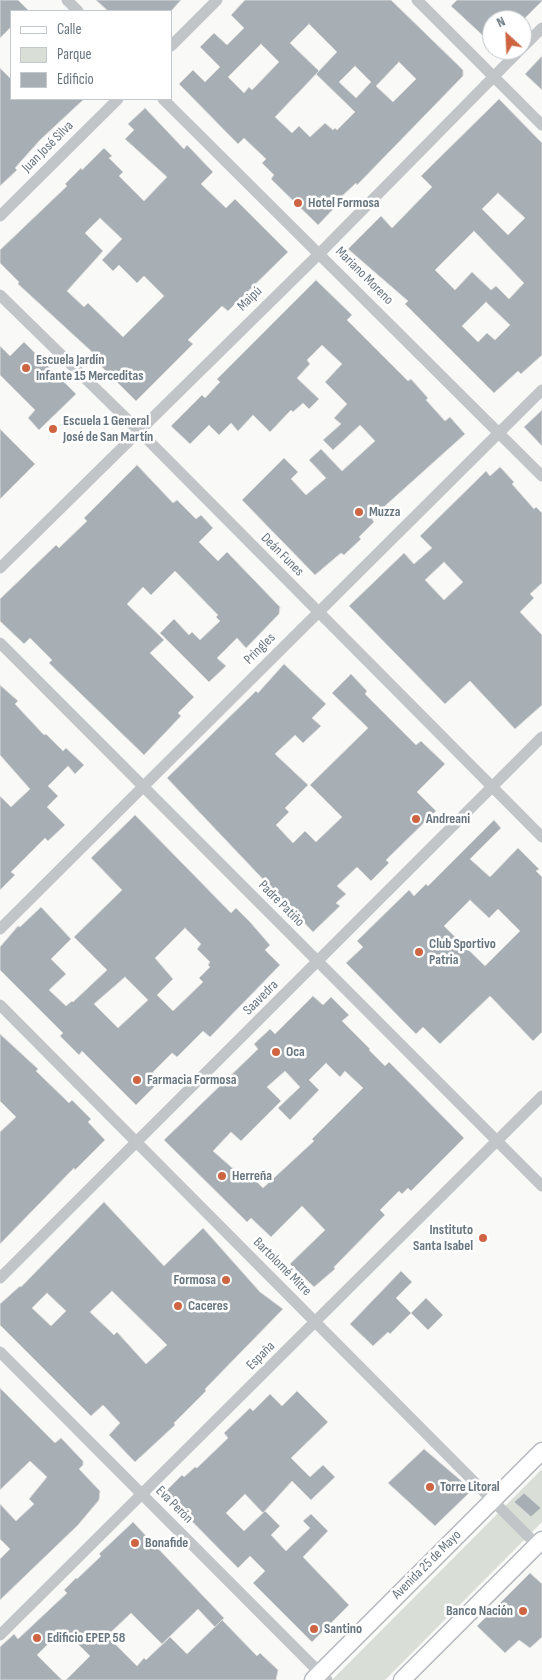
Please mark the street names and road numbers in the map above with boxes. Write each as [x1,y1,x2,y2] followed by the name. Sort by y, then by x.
[19,118,77,176] street label: Juan José Silva
[332,244,396,308] street label: Mariano Moreno
[234,283,266,315] street label: Maipú
[257,530,307,580] street label: Deán Funes
[241,630,279,668] street label: Pringles
[254,877,308,931] street label: Padre Patiño
[240,977,282,1019] street label: Saavedra
[249,1234,315,1300] street label: Bartolomé Mitre
[243,1338,279,1374] street label: España
[152,1483,196,1527] street label: Eva Perón
[389,1527,465,1603] street label: Avenida 25 de Mayo

